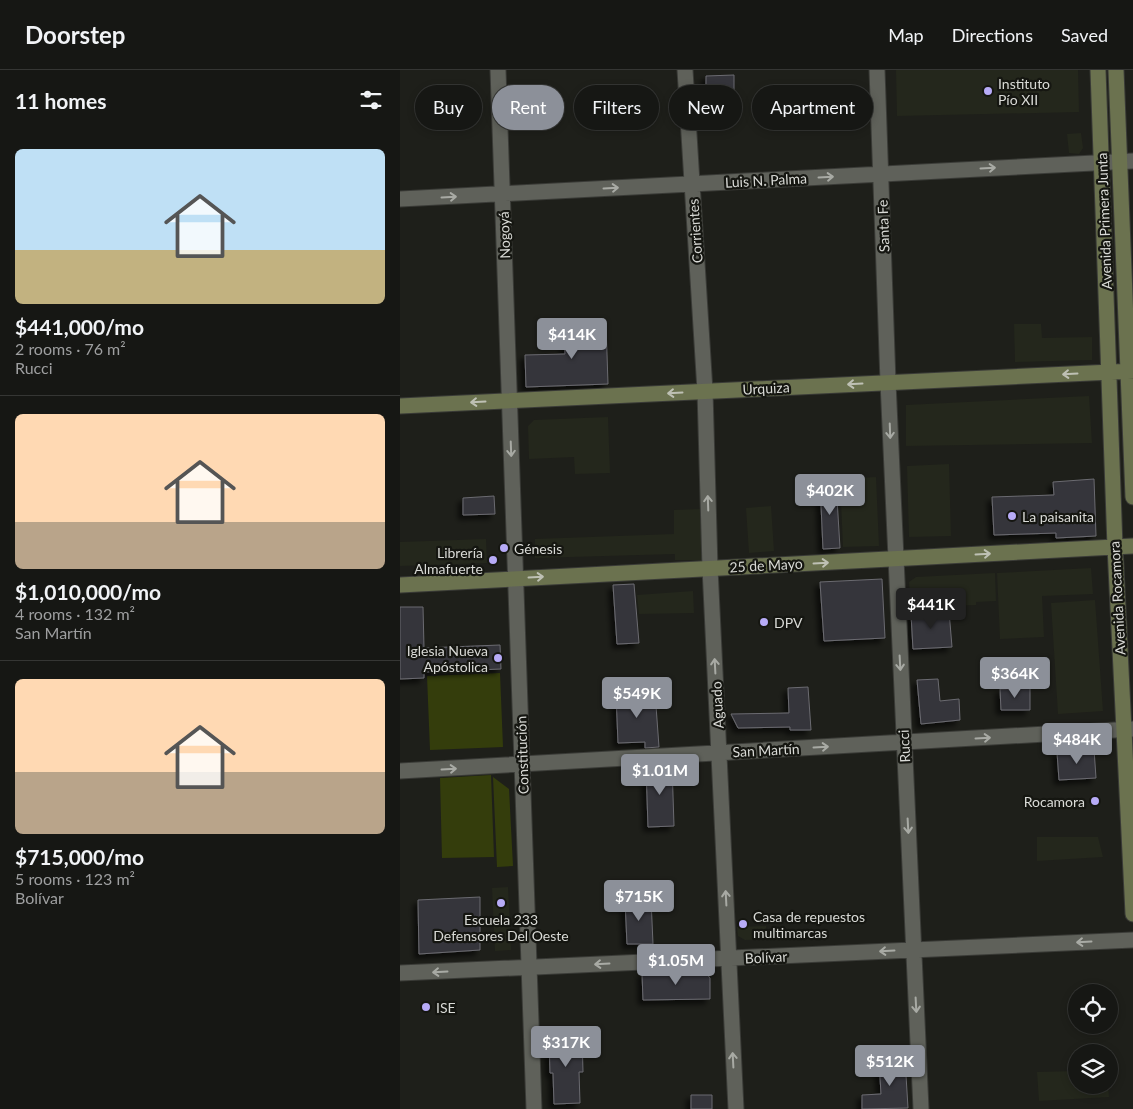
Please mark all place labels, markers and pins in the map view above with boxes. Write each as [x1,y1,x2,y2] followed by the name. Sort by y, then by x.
[998,75,1050,108] place label: Instituto Pío XII
[982,85,994,97] marker: Instituto Pío XII
[537,318,607,360] pin: $414K
[795,474,865,516] pin: $402K
[1022,508,1094,525] place label: La paisanita
[1006,510,1018,522] marker: La paisanita
[514,540,562,557] place label: Génesis
[498,542,510,554] marker: Génesis
[414,544,483,577] place label: Librería Almafuerte
[487,554,499,566] marker: Librería Almafuerte
[896,588,966,630] pin: $441K
[774,614,803,631] place label: DPV
[758,616,770,628] marker: DPV
[407,642,488,675] place label: Iglesia Nueva Apóstolica
[492,652,504,664] marker: Iglesia Nueva Apóstolica
[980,656,1050,699] pin: $364K
[602,676,672,719] pin: $549K
[1042,722,1112,765] pin: $484K
[619,754,701,796] pin: $1.01M
[1024,793,1085,810] place label: Rocamora
[1089,795,1101,807] marker: Rocamora
[604,880,674,922] pin: $715K
[495,897,507,909] marker: Escuela 233 Defensores Del Oeste
[753,908,865,941] place label: Casa de repuestos multimarcas
[433,911,569,944] place label: Escuela 233 Defensores Del Oeste
[737,918,749,930] marker: Casa de repuestos multimarcas
[635,944,717,986] pin: $1.05M
[436,999,456,1016] place label: ISE
[420,1001,432,1013] marker: ISE
[531,1026,601,1068] pin: $317K
[855,1044,925,1087] pin: $512K

